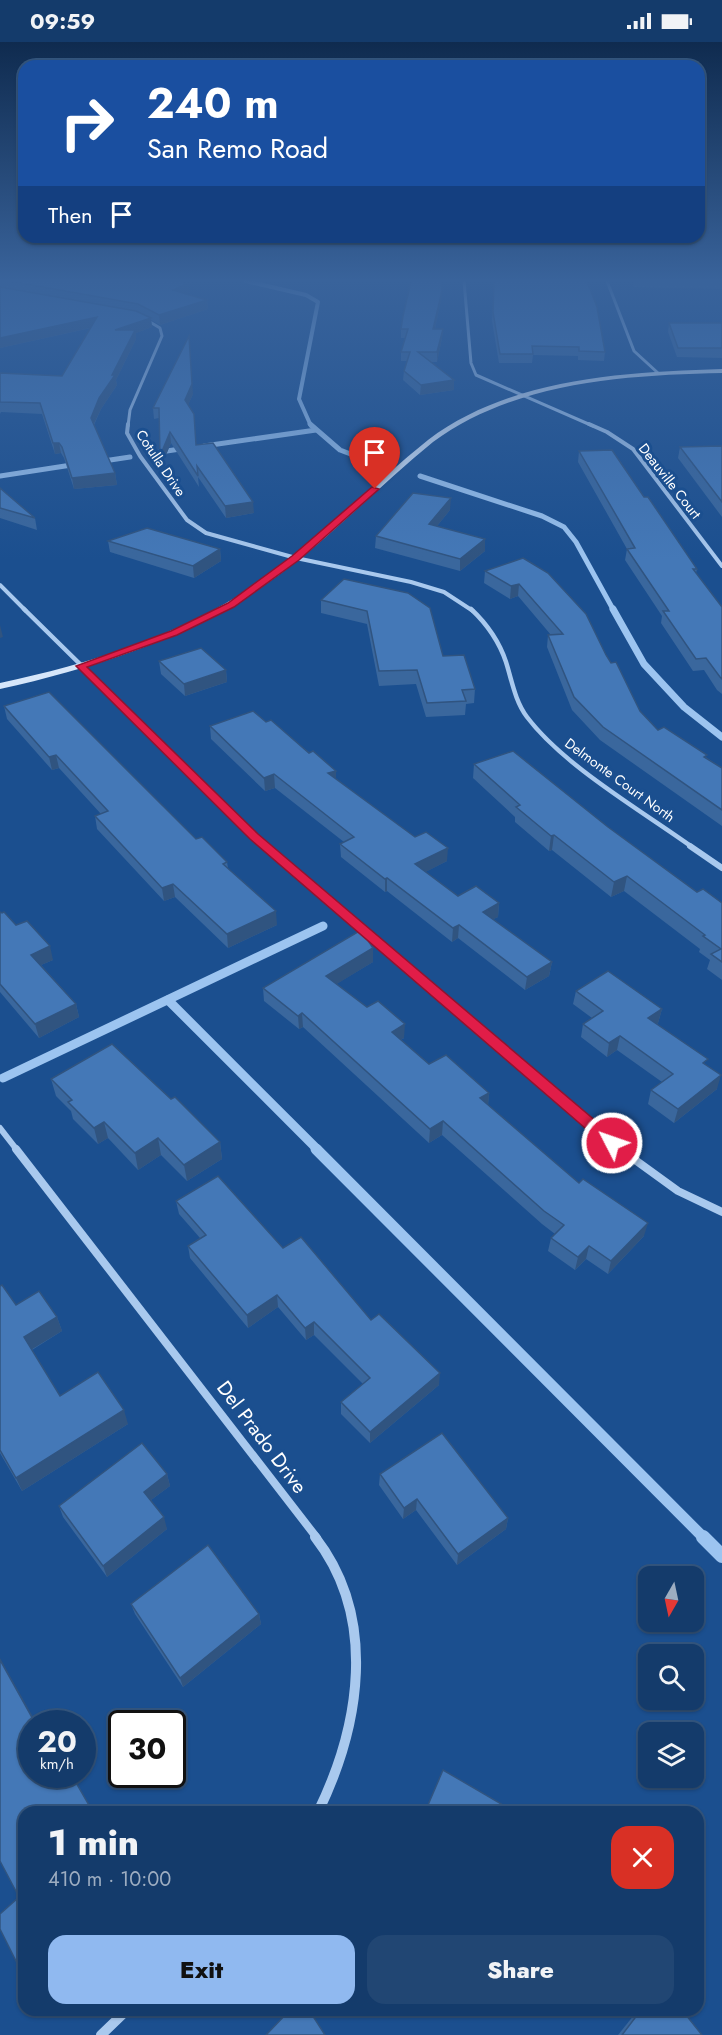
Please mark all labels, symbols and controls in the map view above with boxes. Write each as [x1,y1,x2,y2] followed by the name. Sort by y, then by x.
[30,5,95,37] text: 09:59
[147,73,279,134] text: 240 m
[48,84,126,162] icon: right
[147,129,328,168] text: San Remo Road
[105,198,138,231] icon: arrive
[48,199,93,231] text: Then
[131,426,191,500] street label: Cotulla Drive
[349,427,400,489] pin
[358,436,391,469] icon: arrive
[634,439,706,524] street label: Deauville Court
[561,733,679,827] street label: Delmonte Court North
[580,1111,644,1175] position arrow
[210,1375,314,1500] street label: Del Prado Drive
[638,1566,704,1632] north arrow
[638,1566,704,1788] map controls
[638,1644,704,1710] button: search
[108,1710,186,1788] speed limit sign: 30
[37,1720,77,1763] text: 20
[638,1722,704,1788] button: layers
[40,1753,74,1775] text: km/h
[48,1816,139,1868] text: 1 min
[611,1826,674,1889] button: close
[48,1865,171,1894] text: 410 m · 10:00
[48,1935,355,2004] button: Exit
[367,1935,674,2004] button: Share

